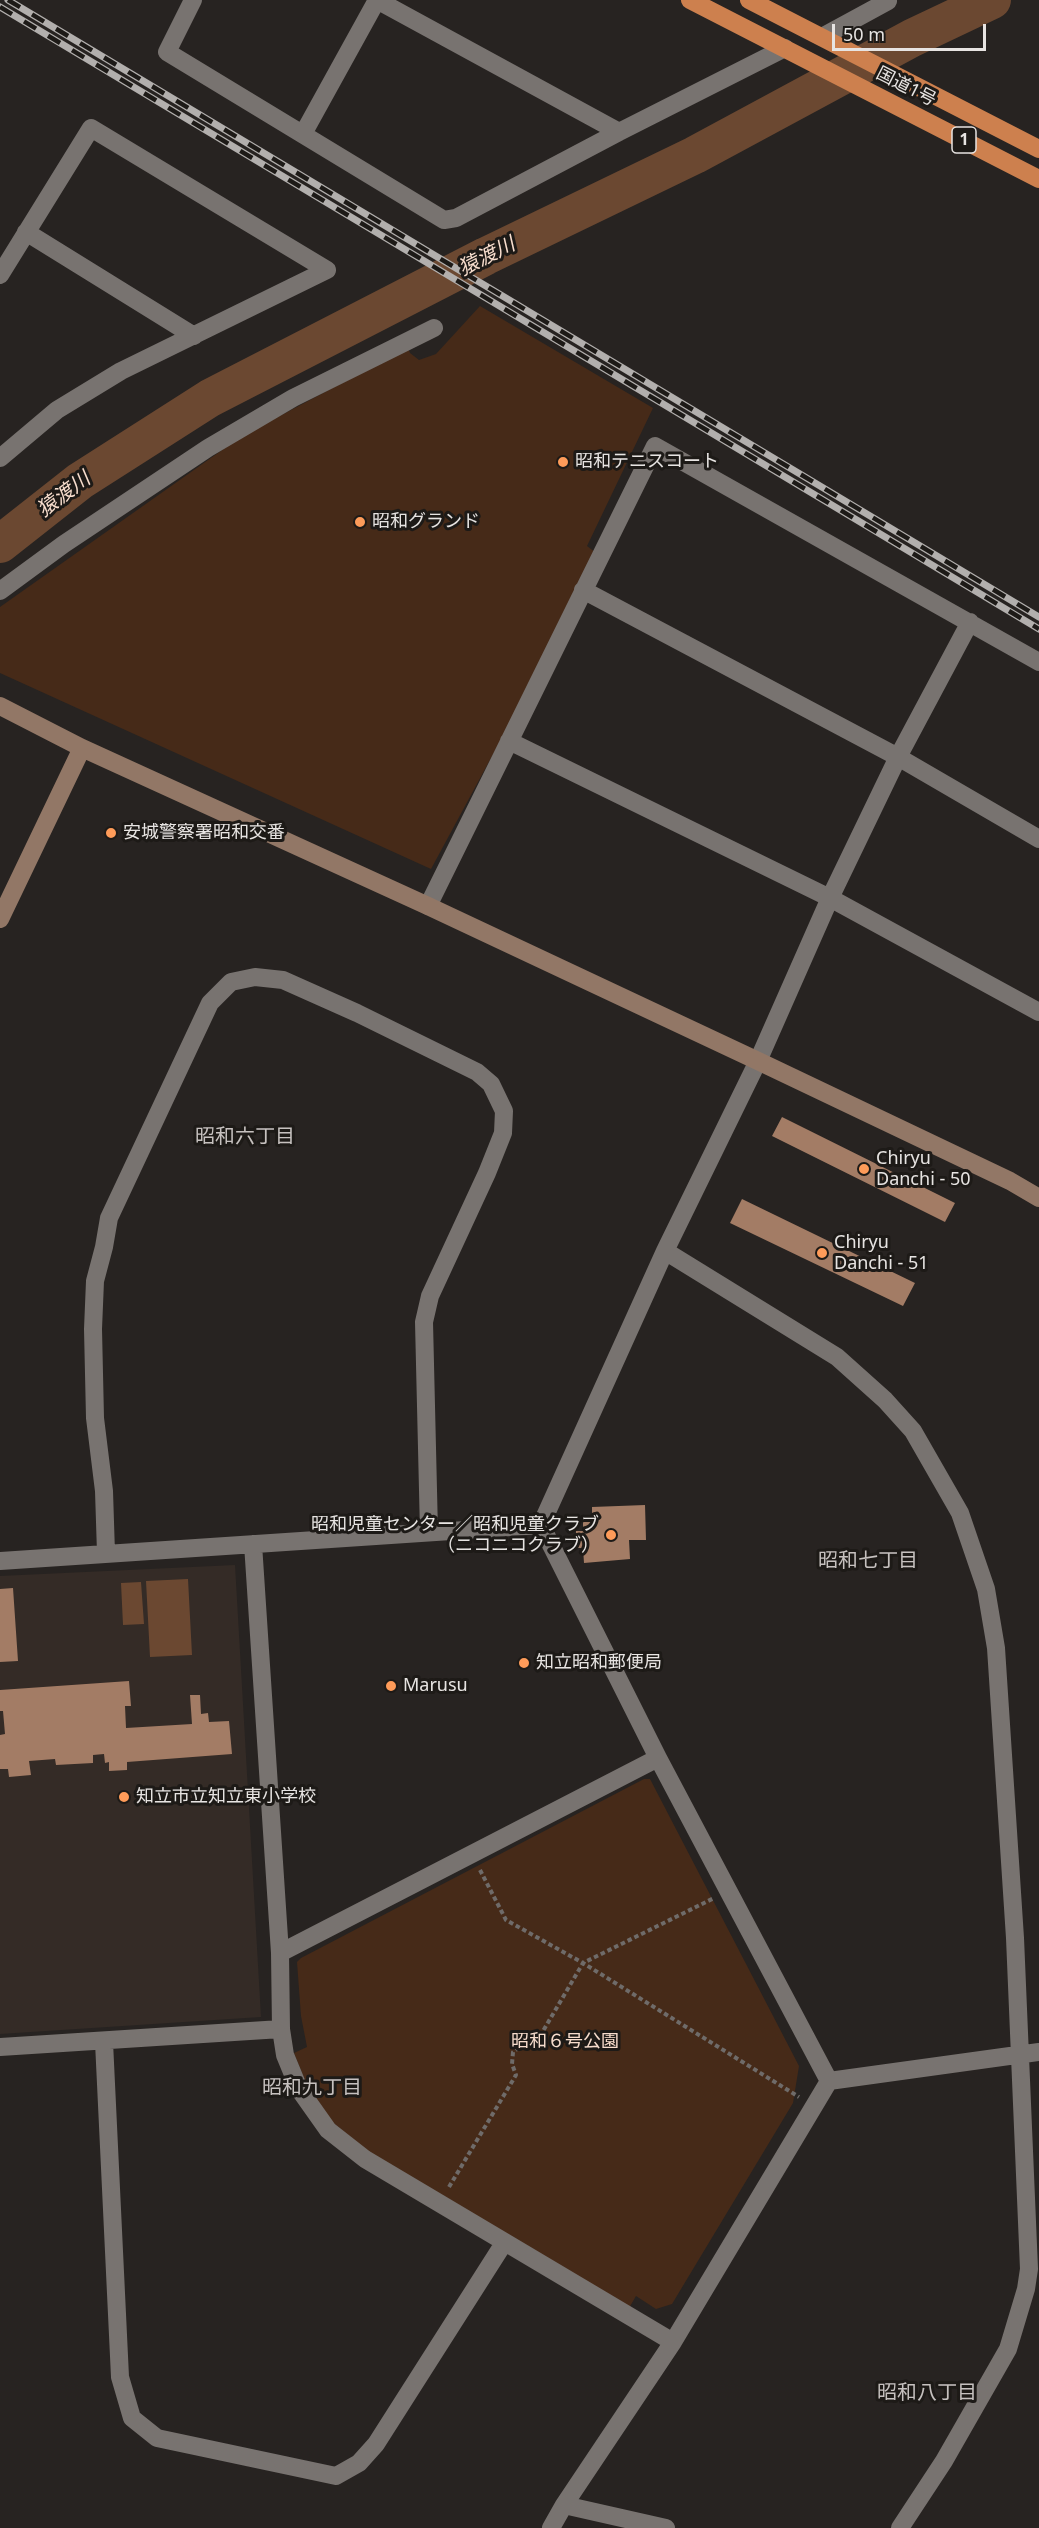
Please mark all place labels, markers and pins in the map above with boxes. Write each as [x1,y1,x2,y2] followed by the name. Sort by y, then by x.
[575,451,719,473] place label: 昭和テニスコート
[556,455,570,469] marker: 昭和テニスコート
[372,511,480,533] place label: 昭和グランド
[353,515,367,529] marker: 昭和グランド
[123,822,285,844] place label: 安城警察署昭和交番
[104,826,118,840] marker: 安城警察署昭和交番
[876,1148,971,1190] place label: Chiryu Danchi - 50
[857,1162,871,1176] marker: Chiryu Danchi - 50
[834,1232,929,1274] place label: Chiryu Danchi - 51
[815,1246,829,1260] marker: Chiryu Danchi - 51
[311,1514,599,1556] place label: 昭和児童センター／昭和児童クラブ （ニコニコクラブ）
[604,1528,618,1542] marker: 昭和児童センター／昭和児童クラブ （ニコニコクラブ）
[536,1652,662,1674] place label: 知立昭和郵便局
[517,1656,531,1670] marker: 知立昭和郵便局
[403,1675,468,1697] place label: Marusu
[384,1679,398,1693] marker: Marusu
[136,1786,316,1808] place label: 知立市立知立東小学校
[117,1790,131,1804] marker: 知立市立知立東小学校

